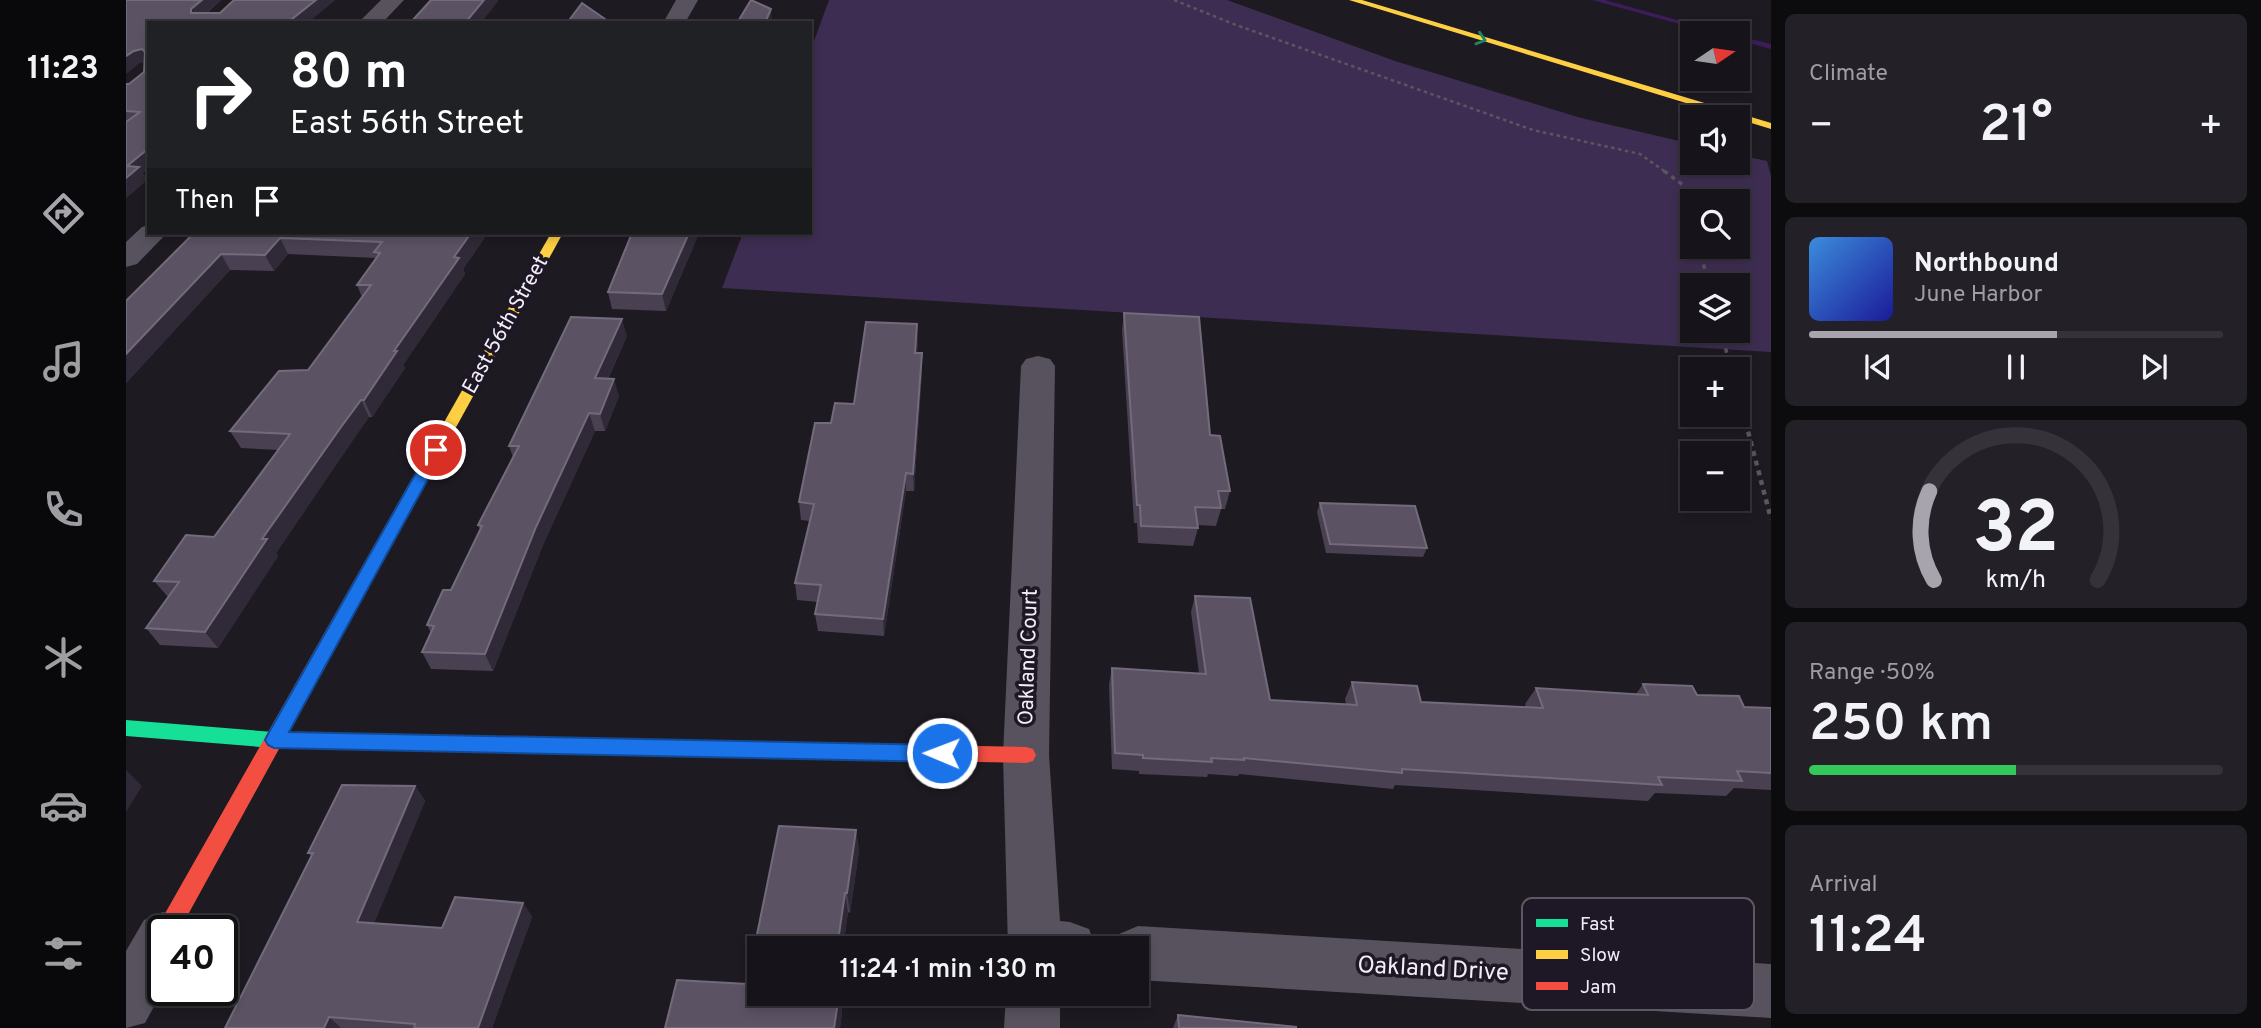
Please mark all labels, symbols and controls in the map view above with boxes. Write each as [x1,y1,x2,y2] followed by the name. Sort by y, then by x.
[1680,21,1750,91] north arrow
[1680,21,1750,511] map controls
[1475,30,1487,45] one-way arrow
[290,44,407,106] text: 80 m
[175,49,266,140] icon: right
[27,50,99,90] text: 11:23
[1809,60,1888,89] text: Climate
[1979,94,2053,160] text: 21°
[1809,103,1834,152] text: −
[2198,103,2223,152] text: +
[290,105,524,145] text: East 56th Street
[1680,105,1750,175] button: sound
[248,182,286,220] icon: arrive
[175,185,234,218] text: Then
[39,189,88,238] icon: directions
[1680,189,1750,259] button: search
[1914,248,2059,281] text: Northbound
[457,251,555,399] street label: East 56th Street
[1680,273,1750,343] button: layers
[1914,281,2042,310] text: June Harbor
[39,337,88,386] icon: music
[1859,348,1897,386] icon: previous
[1997,348,2035,386] icon: pause
[2135,348,2173,386] icon: next
[1680,357,1750,427] button: +
[406,420,466,480] pin
[417,431,455,469] icon: arrive
[1680,441,1750,511] button: −
[39,485,88,534] icon: phone
[1973,486,2059,578] text: 32
[1986,565,2046,597] text: km/h
[1013,588,1045,726] street label: Oakland Court
[39,633,88,682] icon: climate
[1809,659,1935,688] text: Range · 50%
[1809,693,1993,759] text: 250 km
[905,716,979,790] position arrow
[39,781,88,830] icon: car
[1809,871,1878,900] text: Arrival
[1522,898,1754,1010] legend
[1809,905,1927,971] text: 11:24
[1580,913,1615,937] text: Fast
[147,915,238,1006] speed limit sign: 40
[39,929,88,978] icon: filters
[1580,944,1620,968] text: Slow
[1357,951,1509,989] street label: Oakland Drive
[840,954,1056,987] text: 11:24 · 1 min · 130 m
[1580,976,1617,1000] text: Jam

